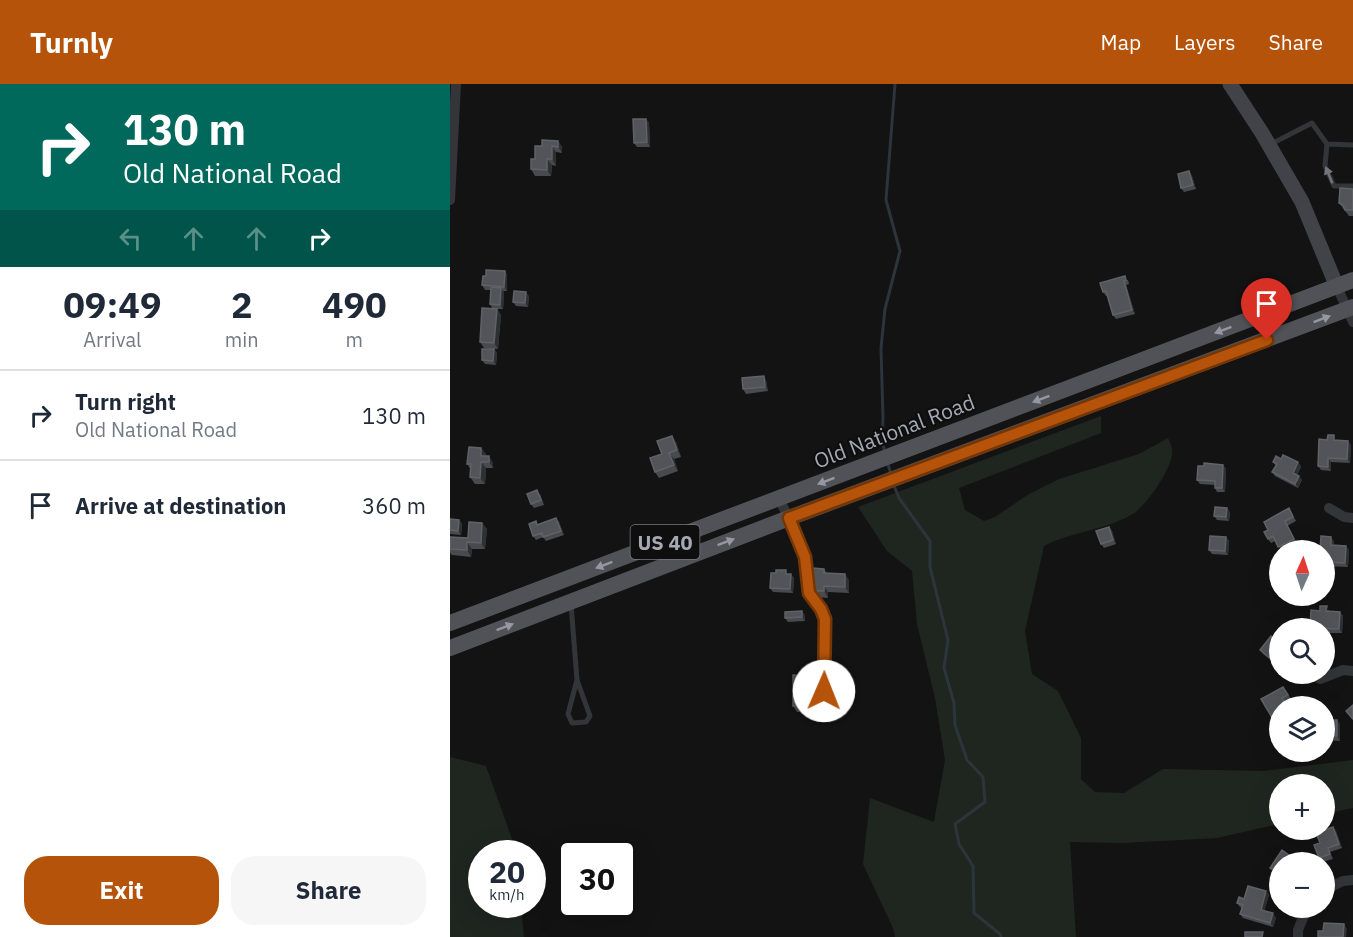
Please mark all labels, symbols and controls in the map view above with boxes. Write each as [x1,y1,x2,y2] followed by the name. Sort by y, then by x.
[30,24,113,61] text: Turnly
[1101,28,1141,56] text: Map
[1174,28,1236,56] text: Layers
[1269,28,1323,56] text: Share
[123,102,246,157] text: 130 m
[24,108,102,186] icon: right
[123,155,342,190] text: Old National Road
[1324,166,1333,184] one-way arrow
[114,222,147,255] icon: left
[177,222,210,255] icon: ahead
[240,222,273,255] icon: ahead
[303,222,336,255] icon: right
[1241,278,1292,340] pin
[63,281,162,328] text: 09:49
[231,281,253,328] text: 2
[322,281,387,328] text: 490
[1250,287,1283,320] icon: arrive
[1313,314,1331,324] one-way arrow
[1214,325,1232,335] one-way arrow
[83,326,142,353] text: Arrival
[225,326,259,353] text: min
[346,326,363,353] text: m
[75,387,176,416] text: Turn right
[810,387,978,475] street label: Old National Road
[1032,395,1050,405] one-way arrow
[24,399,57,432] icon: right
[362,401,426,430] text: 130 m
[75,416,237,443] text: Old National Road
[817,477,835,486] one-way arrow
[24,489,57,522] icon: arrive
[75,491,286,520] text: Arrive at destination
[362,491,426,520] text: 360 m
[630,525,700,559] road number: US 40
[717,537,735,547] one-way arrow
[1269,540,1335,606] north arrow
[1269,540,1335,918] map controls
[595,560,613,570] one-way arrow
[1269,618,1335,684] button: search
[496,622,514,632] one-way arrow
[792,659,856,723] position arrow
[1269,696,1335,762] button: layers
[1269,774,1335,840] button: +
[558,840,636,918] speed limit sign: 30
[489,852,525,891] text: 20
[1269,852,1335,918] button: −
[24,856,219,925] button: Exit
[231,856,426,925] button: Share
[489,885,525,904] text: km/h

